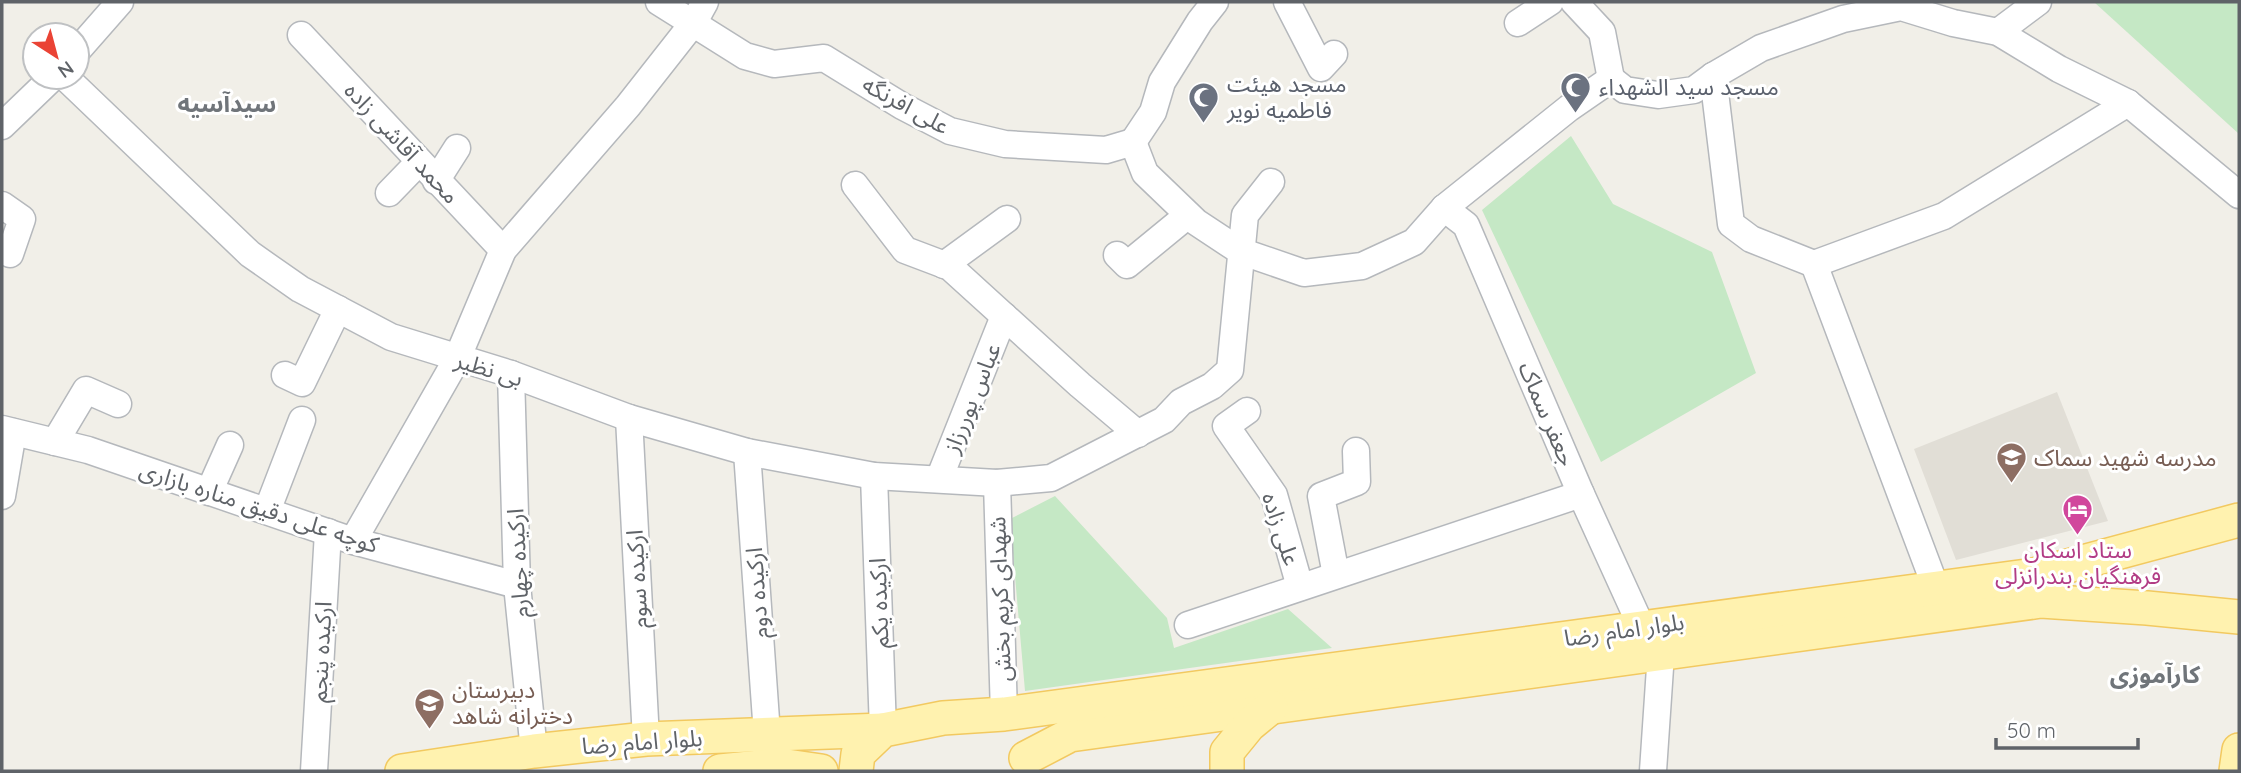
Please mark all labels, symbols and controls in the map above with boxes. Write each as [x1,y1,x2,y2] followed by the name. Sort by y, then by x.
[21,21,91,91] north arrow
[53,56,79,84] text: N
[858,69,955,140] street label: علی افرنگه
[1226,69,1347,124] place label: مسجد هیئت فاطمیه نویر
[1559,70,1593,114] mosque icon: مسجد سید الشهداء
[1599,72,1779,101] place label: مسجد سید الشهداء
[339,76,466,210] street label: محمد آقاشی زاده
[1187,80,1221,124] mosque icon: مسجد هیئت فاطمیه نویر
[178,88,276,118] district label: سیدآسیه
[936,338,1008,459] street label: عباس پوررزاز
[451,344,527,393] street label: بی نظیر
[1513,357,1582,470] street label: جعفر سماک
[1994,441,2028,485] school or university icon: مدرسه شهید سماک
[2034,443,2217,472] place label: مدرسه شهید سماک
[136,454,383,560] street label: کوچه علی دقیق مناره بازاری
[1256,489,1307,569] street label: علی زاده
[2061,492,2095,536] hotel icon: ستاد اسکان فرهنگیان بندرانزلی
[500,507,539,618] street label: ارکیده چهارم
[982,516,1020,682] street label: شهدای کریم بخش
[619,529,658,629] street label: ارکیده سوم
[1995,535,2161,590] place label: ستاد اسکان فرهنگیان بندرانزلی
[739,546,778,640] street label: ارکیده دوم
[862,557,898,649] street label: ارکیده یکم
[303,601,341,703] street label: ارکیده پنجم
[1562,607,1686,656] street label: بلوار امام رضا
[2110,659,2201,689] district label: کارآموزی
[452,675,573,730] place label: دبیرستان دخترانه شاهد
[412,686,446,730] school or university icon: دبیرستان دخترانه شاهد
[1996,706,2138,750] scale bar
[2007,717,2056,743] text: 50 m
[581,723,704,764] street label: بلوار امام رضا

